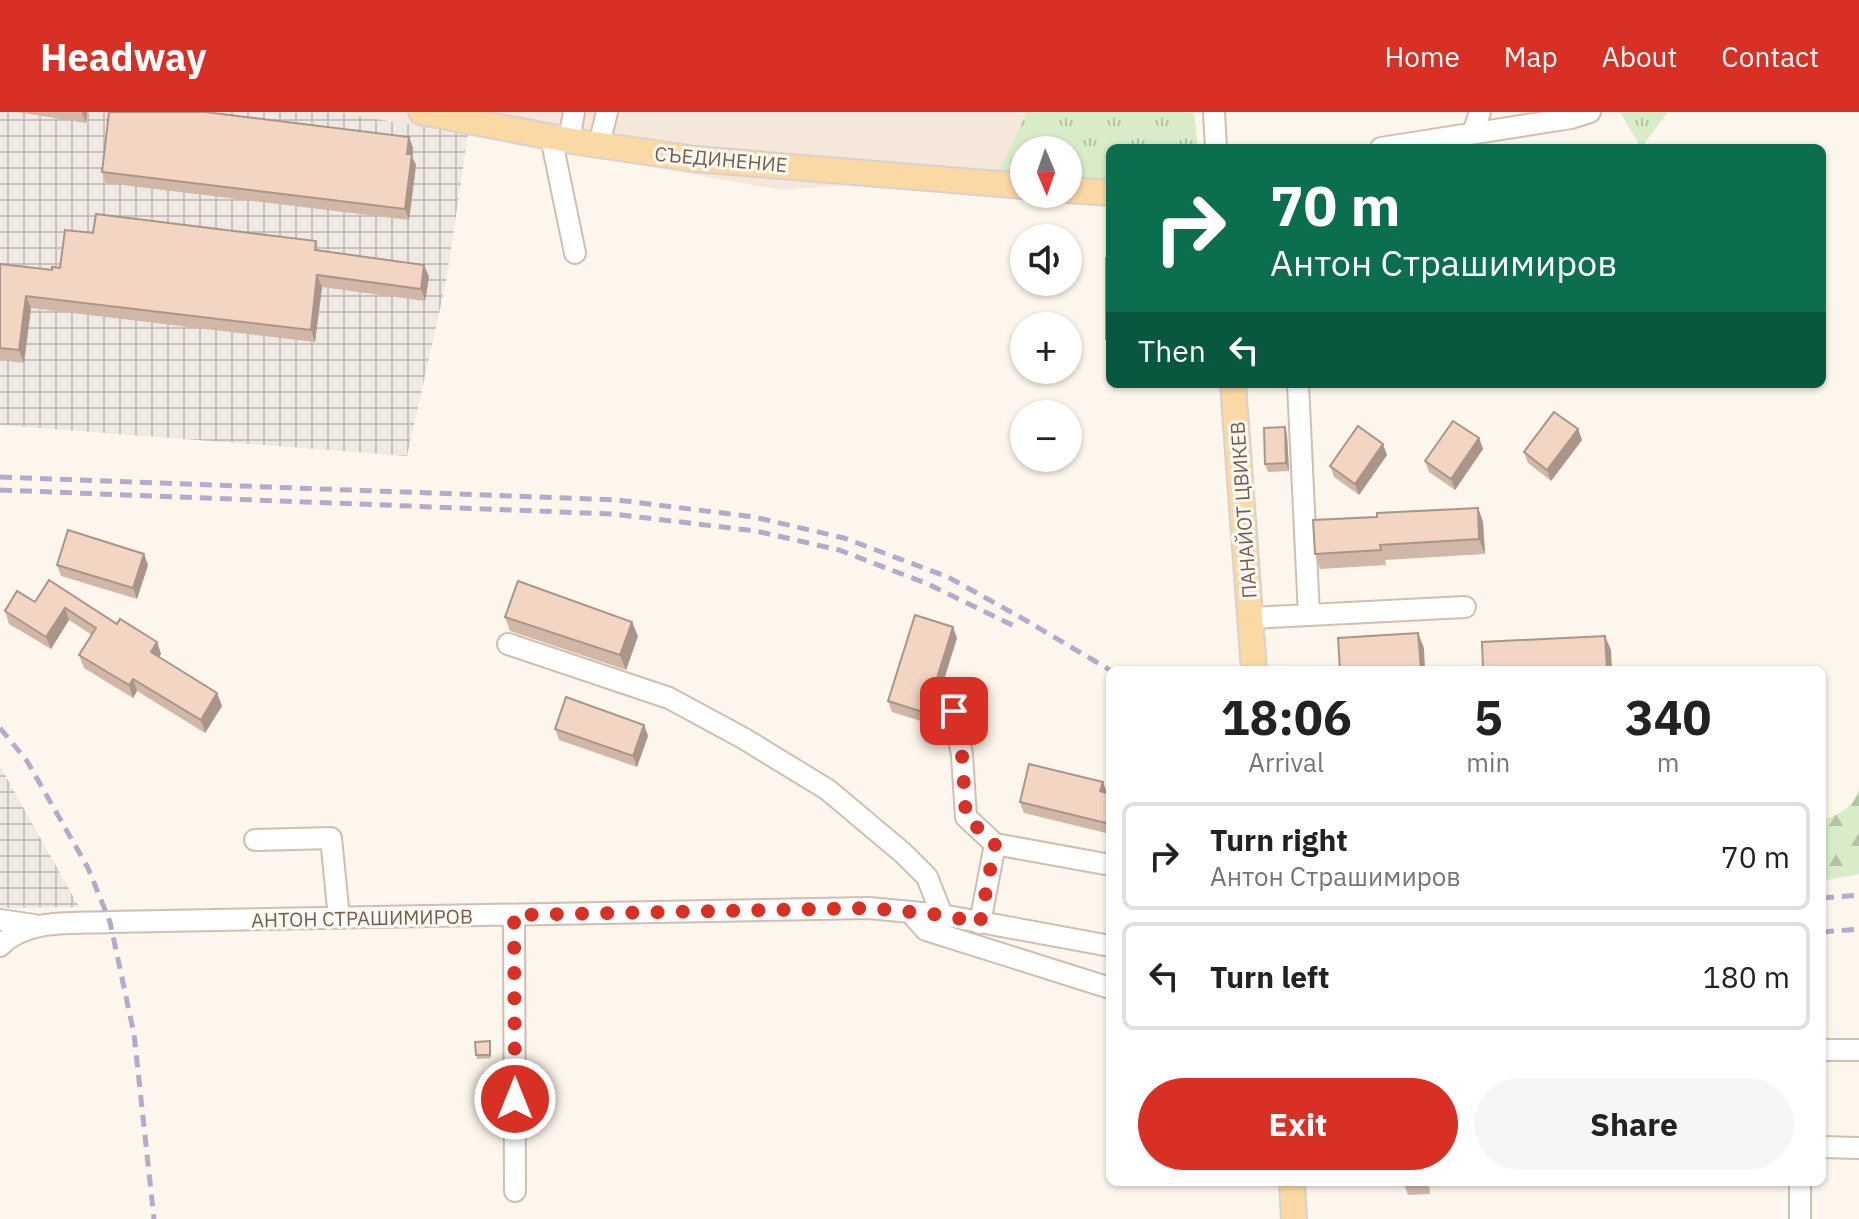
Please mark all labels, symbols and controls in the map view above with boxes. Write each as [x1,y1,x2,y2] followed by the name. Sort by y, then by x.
[40,32,207,81] text: Headway
[1384,38,1460,75] text: Home
[1504,38,1558,75] text: Map
[1602,38,1677,75] text: About
[1721,38,1819,75] text: Contact
[1010,136,1082,208] north arrow
[1010,136,1082,472] map controls
[653,140,789,178] street label: СЪЕДИНЕНИЕ
[1270,169,1400,241] text: 70 m
[1138,176,1242,280] icon: right
[1010,224,1082,296] button: sound
[1270,239,1617,286] text: Антон Страшимиров
[1010,312,1082,384] button: +
[1222,328,1266,372] icon: left
[1138,331,1206,370] text: Then
[1010,400,1082,472] button: −
[1223,421,1263,599] street label: ПАНАЙОТ ЦВИКЕВ
[920,677,988,745] pin
[1221,686,1352,748] text: 18:06
[1474,686,1503,748] text: 5
[1625,686,1711,748] text: 340
[932,689,976,733] icon: arrive
[1248,745,1324,779] text: Arrival
[1466,745,1510,779] text: min
[1657,745,1679,779] text: m
[1210,820,1348,859] text: Turn right
[1142,834,1186,878] icon: right
[1721,837,1790,876] text: 70 m
[1210,859,1461,893] text: Антон Страшимиров
[251,903,473,933] street label: АНТОН СТРАШИМИРОВ
[1142,954,1186,998] icon: left
[1210,957,1329,996] text: Turn left
[1703,957,1790,996] text: 180 m
[473,1057,557,1141] position arrow
[1138,1078,1458,1170] button: Exit
[1474,1078,1794,1170] button: Share

